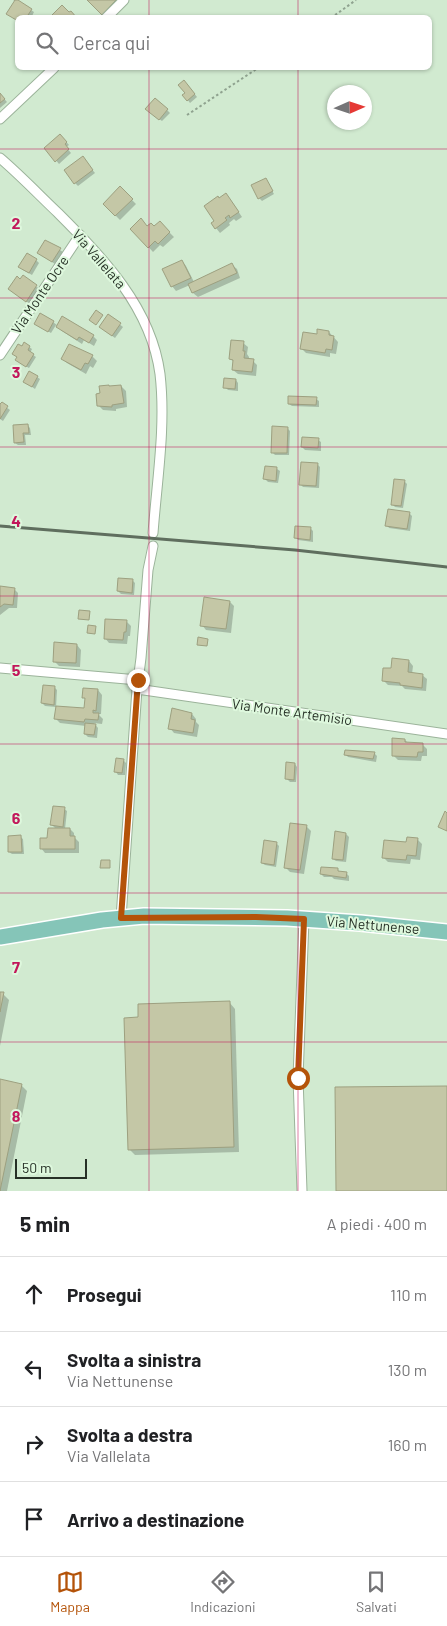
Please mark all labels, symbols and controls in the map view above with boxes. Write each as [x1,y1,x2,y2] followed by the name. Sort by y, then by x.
[15,15,432,70] search box
[33,29,61,57] icon: search
[73,31,150,54] text: Cerca qui
[327,85,372,130] north arrow
[12,213,21,232] text: 2
[69,226,130,292] street label: Via Vallelata
[7,252,72,337] street label: Via Monte Ocre
[12,362,20,381] text: 3
[11,511,21,530] text: 4
[12,660,21,679] text: 5
[127,669,150,692] route end
[231,695,353,728] street label: Via Monte Artemisio
[12,808,21,827] text: 6
[326,912,420,937] street label: Via Nettunense
[12,957,20,976] text: 7
[287,1067,310,1090] route start
[12,1106,21,1125] text: 8
[15,1156,88,1179] scale bar
[22,1159,51,1176] text: 50 m
[20,1211,70,1236] text: 5 min
[327,1214,427,1233] text: A piedi · 400 m
[20,1280,48,1308] icon: ahead
[67,1283,142,1306] text: Prosegui
[390,1285,427,1304] text: 110 m
[67,1348,201,1371] text: Svolta a sinistra
[20,1355,48,1383] icon: left
[388,1360,427,1379] text: 130 m
[67,1371,173,1390] text: Via Nettunense
[67,1423,193,1446] text: Svolta a destra
[20,1430,48,1458] icon: right
[388,1435,427,1454] text: 160 m
[67,1446,150,1465] text: Via Vallelata
[20,1505,48,1533] icon: arrive
[67,1508,245,1531] text: Arrivo a destinazione
[50,1568,90,1615] tab: Mappa
[190,1568,256,1615] tab: Indicazioni
[356,1568,397,1615] tab: Salvati

